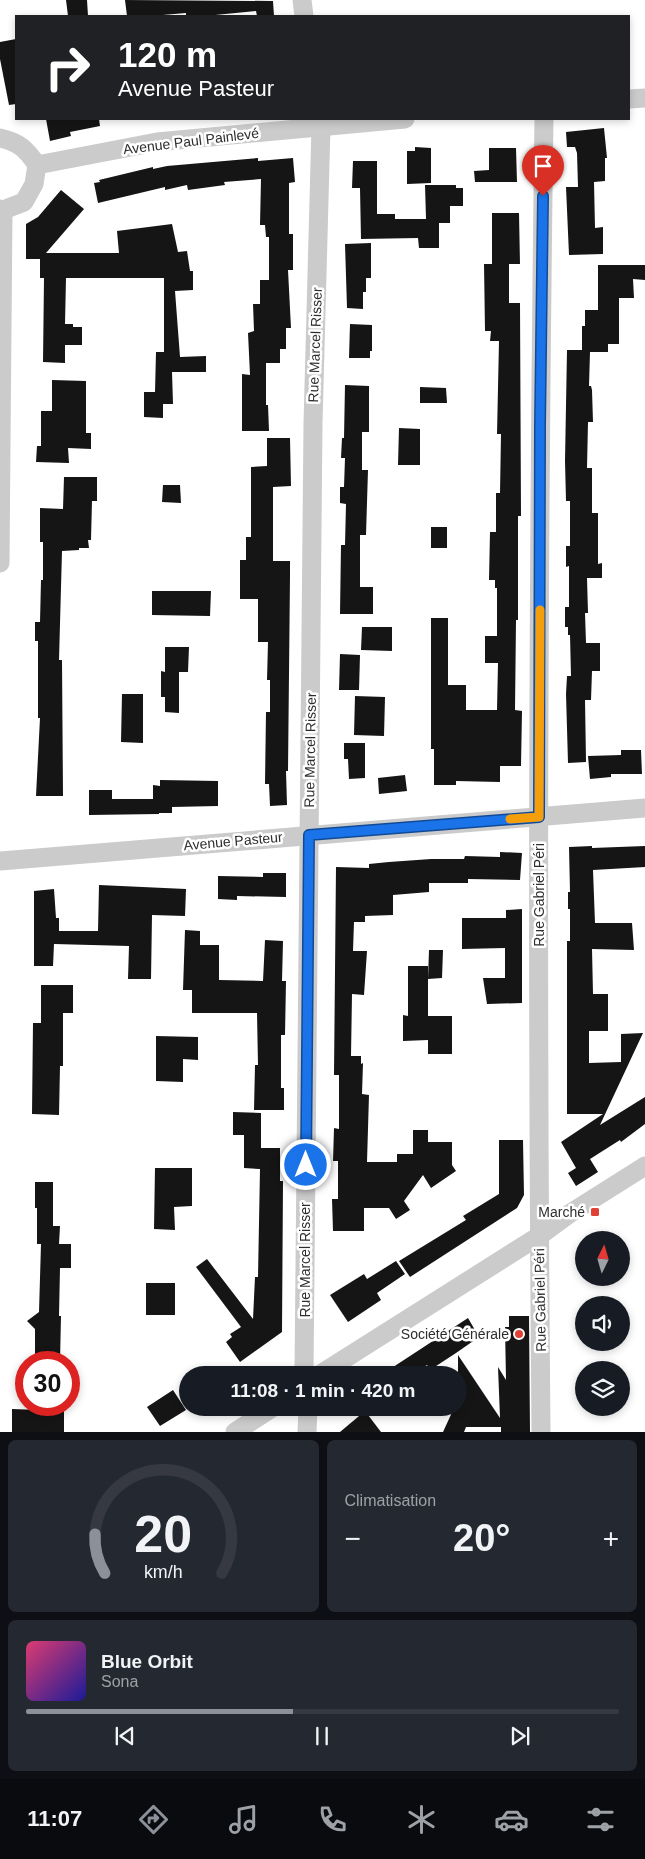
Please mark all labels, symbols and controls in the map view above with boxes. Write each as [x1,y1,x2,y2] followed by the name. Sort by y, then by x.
[35,35,100,100] icon: right
[118,35,217,74] text: 120 m
[118,76,274,101] text: Avenue Pasteur
[122,125,260,157] street label: Avenue Paul Painlevé
[522,145,564,196] pin
[529,152,557,180] icon: arrive
[305,287,325,403] street label: Rue Marcel Risser
[301,692,319,808] street label: Rue Marcel Risser
[183,829,284,853] street label: Avenue Pasteur
[531,843,547,947] street label: Rue Gabriel Péri
[279,1138,331,1190] position arrow
[297,1202,313,1318] street label: Rue Marcel Risser
[538,1204,585,1220] place label: Marché
[589,1206,601,1218] marker: Marché
[575,1231,630,1286] north arrow
[575,1231,630,1416] map controls
[531,1248,549,1352] street label: Rue Gabriel Péri
[575,1296,630,1351] button: sound
[401,1326,509,1342] place label: Société Générale
[513,1328,525,1340] marker: Société Générale
[15,1351,80,1416] speed limit sign: 30
[575,1361,630,1416] button: layers
[231,1380,415,1401] text: 11:08 · 1 min · 420 m
[345,1492,436,1509] text: Climatisation
[134,1505,192,1563] text: 20
[453,1517,510,1559] text: 20°
[345,1523,361,1554] text: −
[603,1523,619,1554] text: +
[144,1562,183,1582] text: km/h
[101,1651,193,1672] text: Blue Orbit
[101,1673,138,1690] text: Sona
[111,1722,139,1750] icon: previous
[308,1722,336,1750] icon: pause
[506,1722,534,1750] icon: next
[136,1802,171,1837] icon: directions
[226,1802,261,1837] icon: music
[315,1802,350,1837] icon: phone
[404,1802,439,1837] icon: climate
[494,1802,529,1837] icon: car
[583,1802,618,1837] icon: filters
[27,1806,82,1831] text: 11:07

